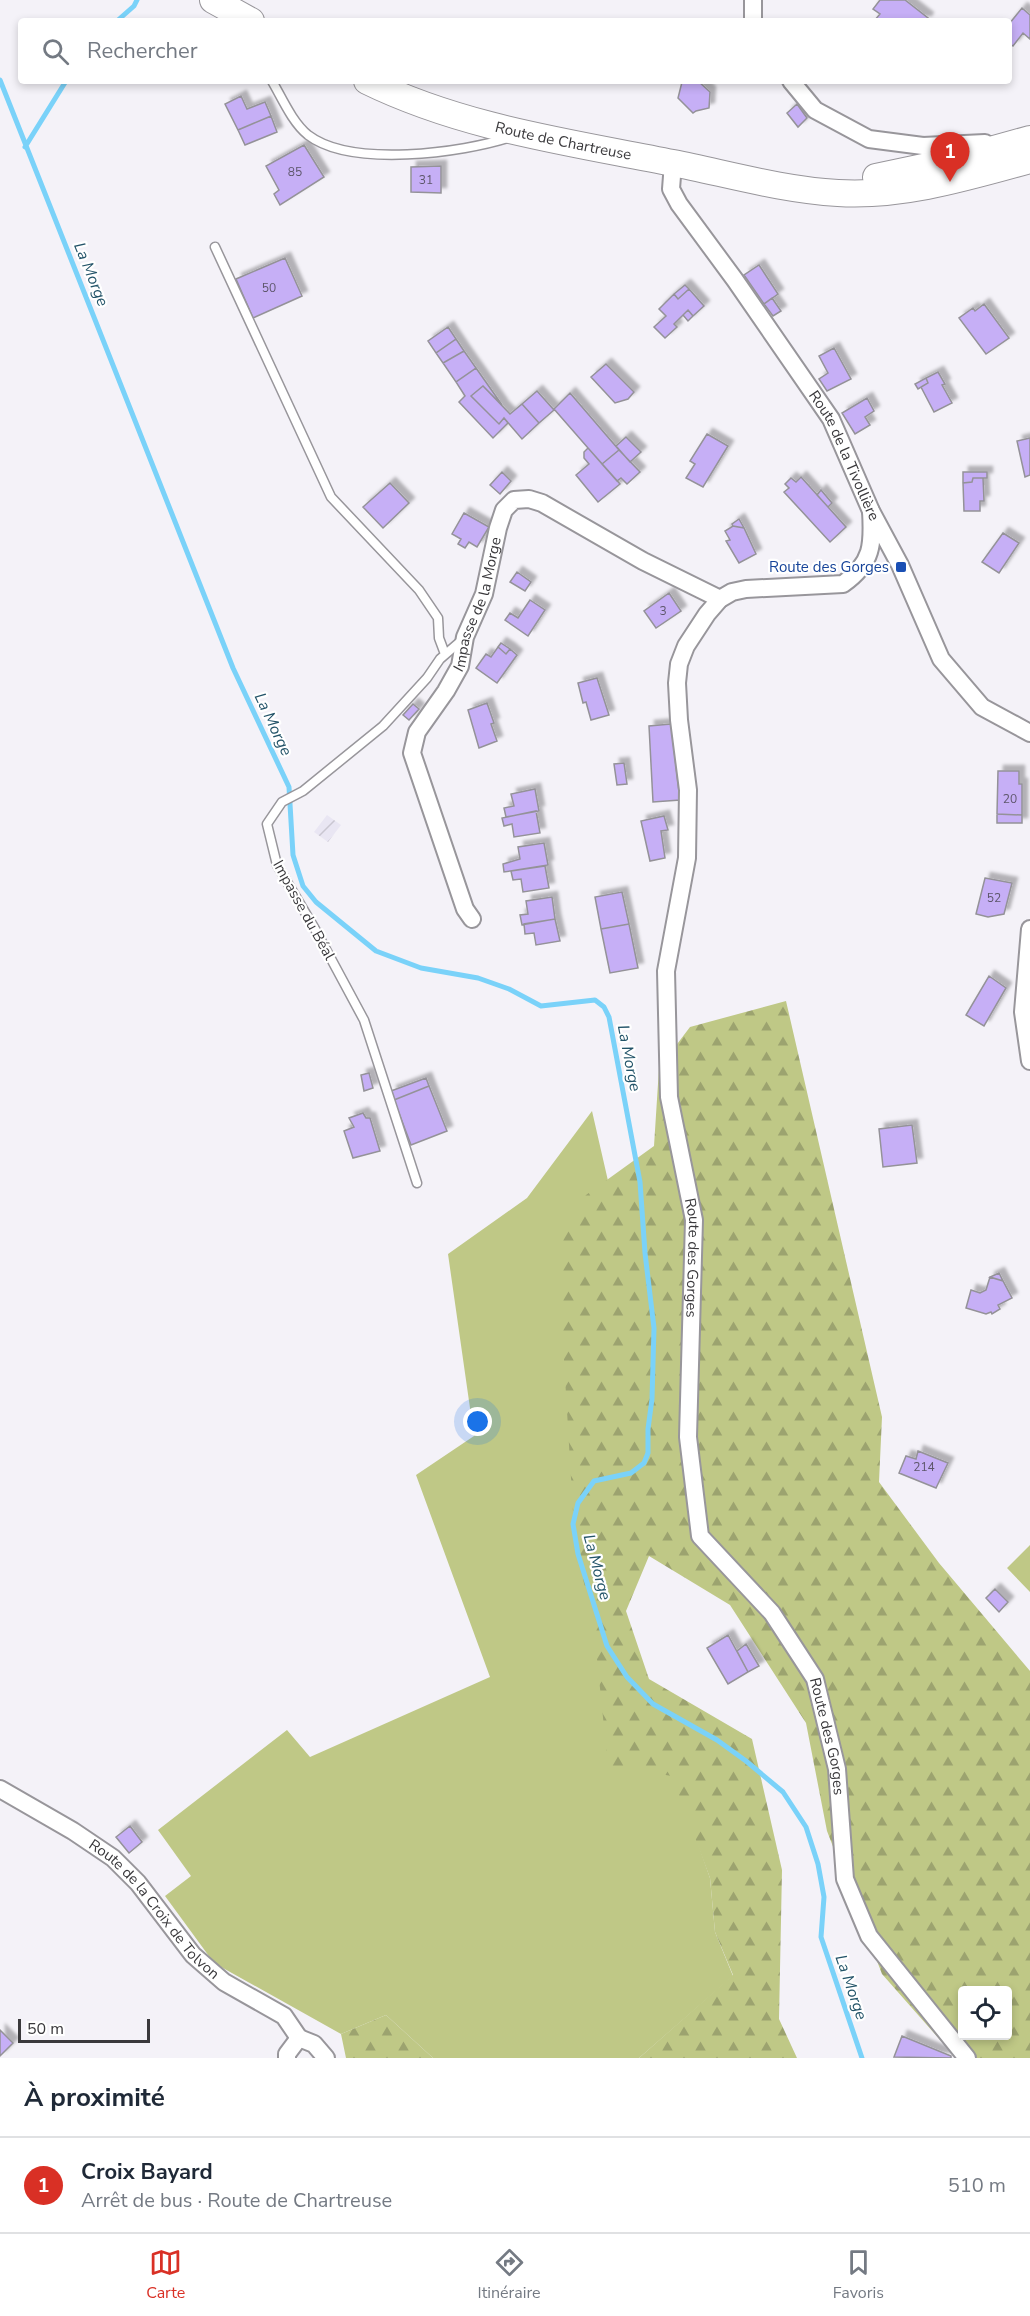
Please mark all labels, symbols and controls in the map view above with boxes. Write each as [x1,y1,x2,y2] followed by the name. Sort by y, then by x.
[18,18,1012,84] search box
[39,35,72,68] icon: search
[87,36,198,66] text: Rechercher
[493,117,633,165] street label: Route de Chartreuse
[930,132,970,182] pin: 1
[288,164,302,180] house number: 85
[419,172,433,188] house number: 31
[68,239,114,310] water label: La Morge
[262,280,276,296] house number: 50
[804,386,884,524] street label: Route de la Tivollière
[449,535,506,676] street label: Impasse de la Morge
[769,557,889,577] place label: Route des Gorges
[894,560,908,574] marker: Route des Gorges
[659,603,667,619] house number: 3
[249,689,298,760] water label: La Morge
[1003,791,1017,807] house number: 20
[268,857,340,964] street label: Impasse du Béal
[987,890,1001,906] house number: 52
[612,1023,646,1094] water label: La Morge
[680,1196,704,1318] street label: Route des Gorges
[463,1407,492,1436] your location
[913,1459,935,1475] house number: 214
[578,1532,617,1603] water label: La Morge
[805,1675,849,1796] street label: Route des Gorges
[85,1835,224,1984] street label: Route de la Croix de Tolvon
[830,1952,873,2023] water label: La Morge
[958,1986,1012,2040] map controls
[958,1986,1012,2040] button: locate
[18,2016,150,2044] scale bar
[27,2018,64,2040] text: 50 m
[24,2080,165,2115] text: À proximité
[81,2157,213,2187] text: Croix Bayard
[38,2172,50,2199] text: 1
[948,2172,1006,2199] text: 510 m
[81,2187,392,2214] text: Arrêt de bus · Route de Chartreuse
[146,2246,185,2304] tab: Carte
[478,2246,541,2304] tab: Itinéraire
[833,2246,884,2304] tab: Favoris

